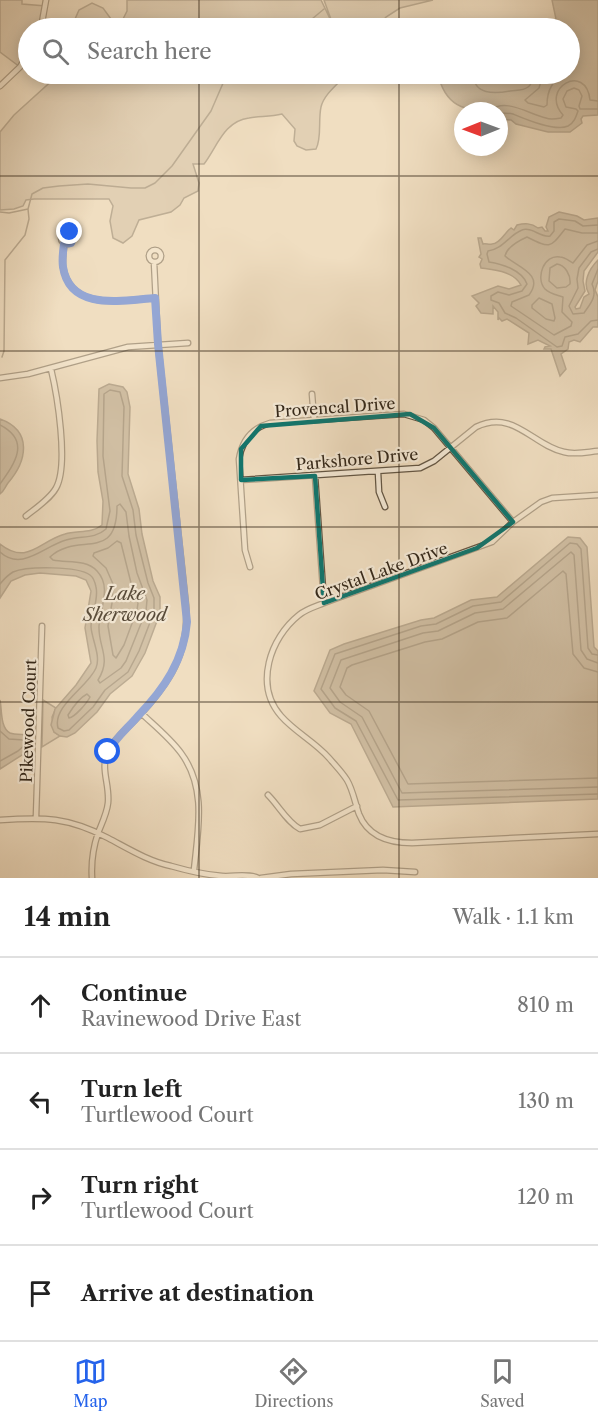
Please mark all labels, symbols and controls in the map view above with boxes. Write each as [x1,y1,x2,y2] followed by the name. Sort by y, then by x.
[18,18,580,84] search box
[39,35,72,68] icon: search
[87,38,212,65] text: Search here
[454,102,508,156] north arrow
[56,218,82,244] route end
[274,393,396,421] street label: Provencal Drive
[295,444,419,474] street label: Parkshore Drive
[312,538,450,604] street label: Crystal Lake Drive
[82,583,169,626] water label: Lake Sherwood
[16,659,40,783] street label: Pikewood Court
[94,738,120,764] route start
[24,901,111,933] text: 14 min
[452,905,574,929] text: Walk · 1.1 km
[81,980,187,1007] text: Continue
[24,989,57,1022] icon: ahead
[517,993,574,1017] text: 810 m
[81,1007,301,1031] text: Ravinewood Drive East
[81,1076,182,1103] text: Turn left
[24,1085,57,1118] icon: left
[518,1089,574,1113] text: 130 m
[81,1103,253,1127] text: Turtlewood Court
[81,1172,199,1199] text: Turn right
[24,1181,57,1214] icon: right
[517,1185,574,1209] text: 120 m
[81,1199,253,1223] text: Turtlewood Court
[24,1277,57,1310] icon: arrive
[81,1280,314,1307] text: Arrive at destination
[73,1355,108,1411] tab: Map
[254,1355,333,1411] tab: Directions
[480,1355,525,1411] tab: Saved

